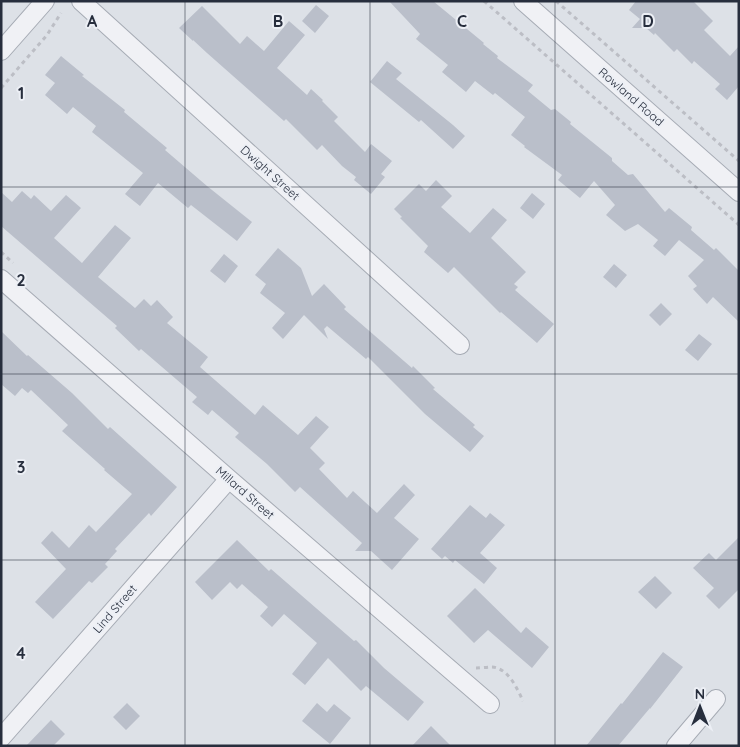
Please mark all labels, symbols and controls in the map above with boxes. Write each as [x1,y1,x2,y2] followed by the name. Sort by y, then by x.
[87,11,98,31] text: A
[273,11,283,31] text: B
[457,11,467,31] text: C
[642,11,654,31] text: D
[596,64,667,129] street label: Rowland Road
[18,83,24,103] text: 1
[238,142,303,203] street label: Dwight Street
[16,270,26,290] text: 2
[17,457,25,477] text: 3
[213,463,278,522] street label: Millard Street
[90,581,140,636] street label: Lind Street
[16,643,26,663] text: 4
[675,682,725,732] north arrow
[695,685,705,703] text: N

